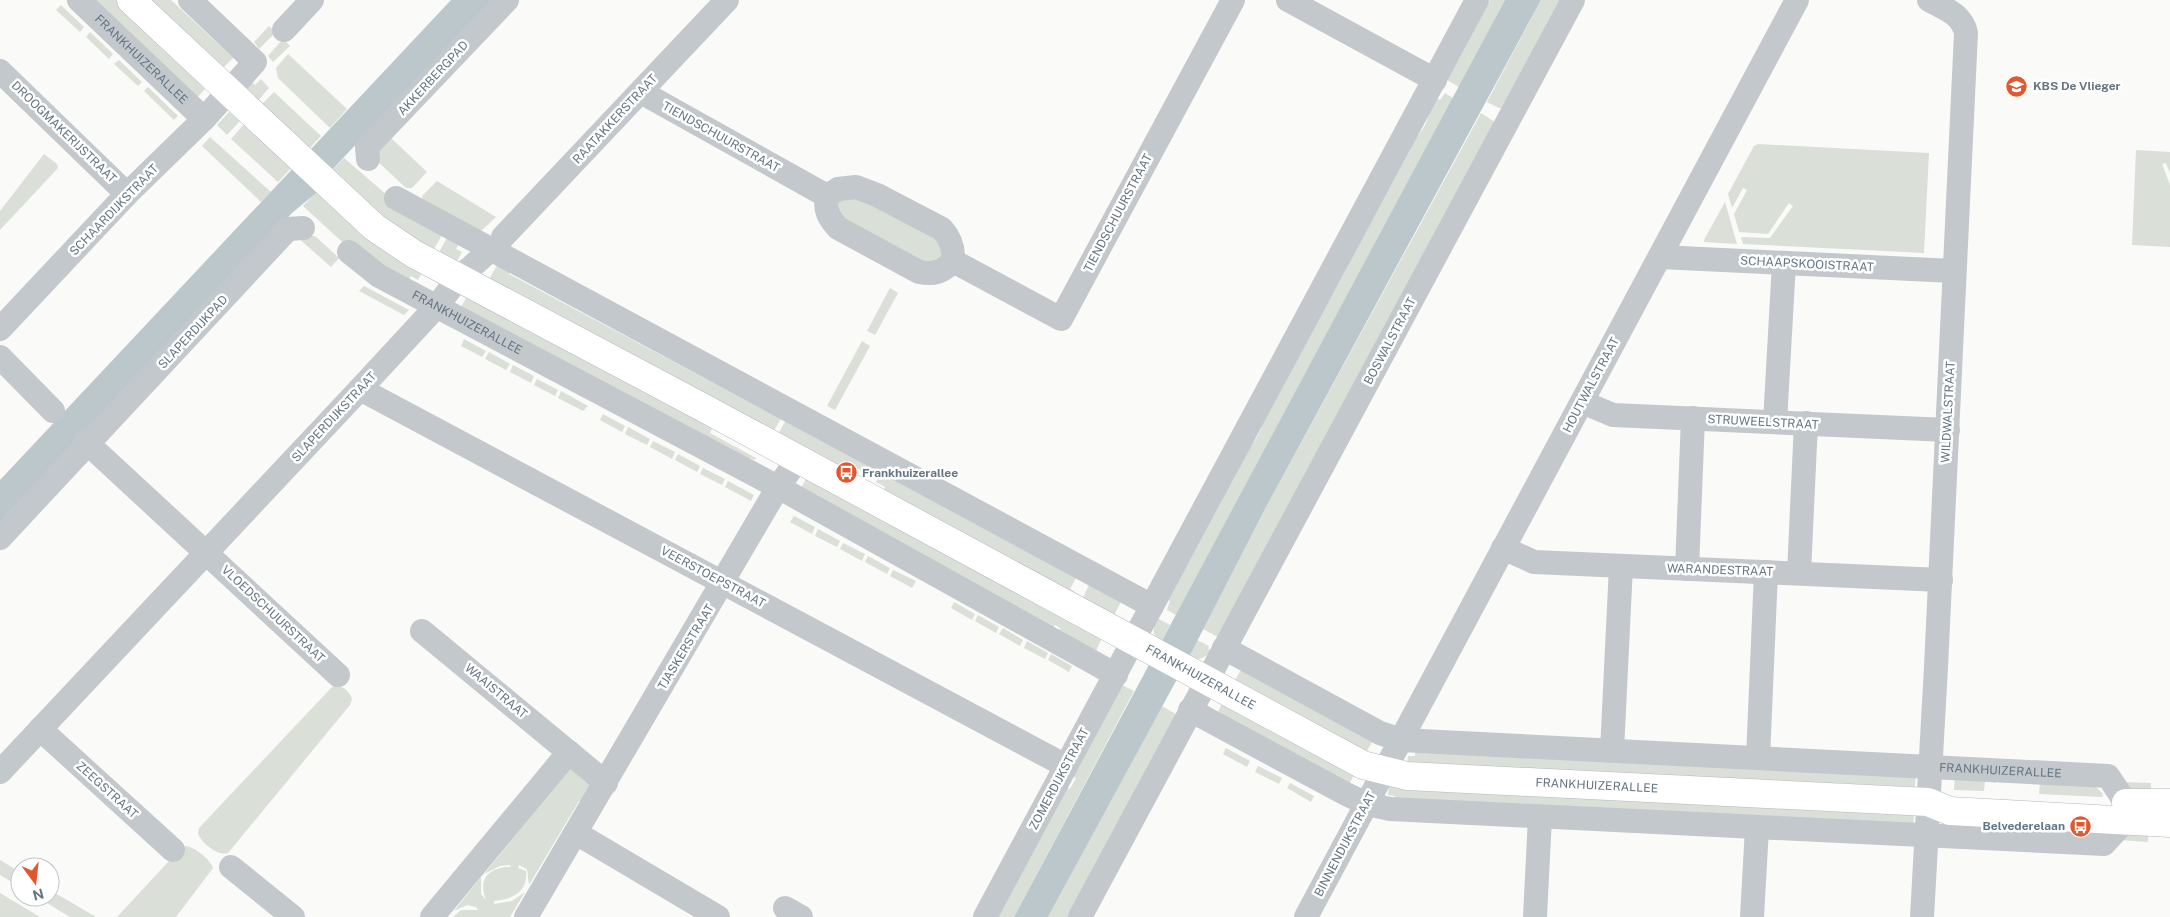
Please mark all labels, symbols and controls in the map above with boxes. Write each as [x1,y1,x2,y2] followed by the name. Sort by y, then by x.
[92,12,191,107] street label: FRANKHUIZERALLEE
[395,38,471,118] street label: AKKERBERGPAD
[570,71,660,167] street label: RAATAKKERSTRAAT
[2005,74,2029,98] school or university icon: KBS De Vlieger
[9,78,119,186] street label: DROOGMAKERIJSTRAAT
[2033,79,2121,93] place label: KBS De Vlieger
[660,99,782,175] street label: TIENDSCHUURSTRAAT
[1081,152,1155,274] street label: TIENDSCHUURSTRAAT
[67,162,161,258] street label: SCHAARDIJKSTRAAT
[1740,254,1874,274] street label: SCHAAPSKOOISTRAAT
[409,288,525,357] street label: FRANKHUIZERALLEE
[155,292,231,372] street label: SLAPERDIJKPAD
[1361,295,1419,387] street label: BOSWALSTRAAT
[1560,335,1622,435] street label: HOUTWALSTRAAT
[1938,361,1958,463] street label: WILDWALSTRAAT
[289,369,379,465] street label: SLAPERDIJKSTRAAT
[1707,412,1819,432] street label: STRUWEELSTRAAT
[834,461,858,485] bus stop icon: Frankhuizerallee
[862,466,958,480] place label: Frankhuizerallee
[658,544,768,610] street label: VEERSTOEPSTRAAT
[1667,561,1773,579] street label: WARANDESTRAAT
[219,563,327,665] street label: VLOEDSCHUURSTRAAT
[655,602,717,692] street label: TJASKERSTRAAT
[1143,642,1258,712] street label: FRANKHUIZERALLEE
[462,661,530,721] street label: WAAISTRAAT
[1026,726,1092,832] street label: ZOMERDIJKSTRAAT
[73,759,141,821] street label: ZEEGSTRAAT
[1939,760,2062,781] street label: FRANKHUIZERALLEE
[1535,775,1658,796] street label: FRANKHUIZERALLEE
[1311,789,1379,899] street label: BINNENDIJKSTRAAT
[2069,814,2093,838] bus stop icon: Belvederelaan
[1983,819,2065,833] place label: Belvederelaan
[10,857,60,907] north arrow
[31,885,46,904] text: N

